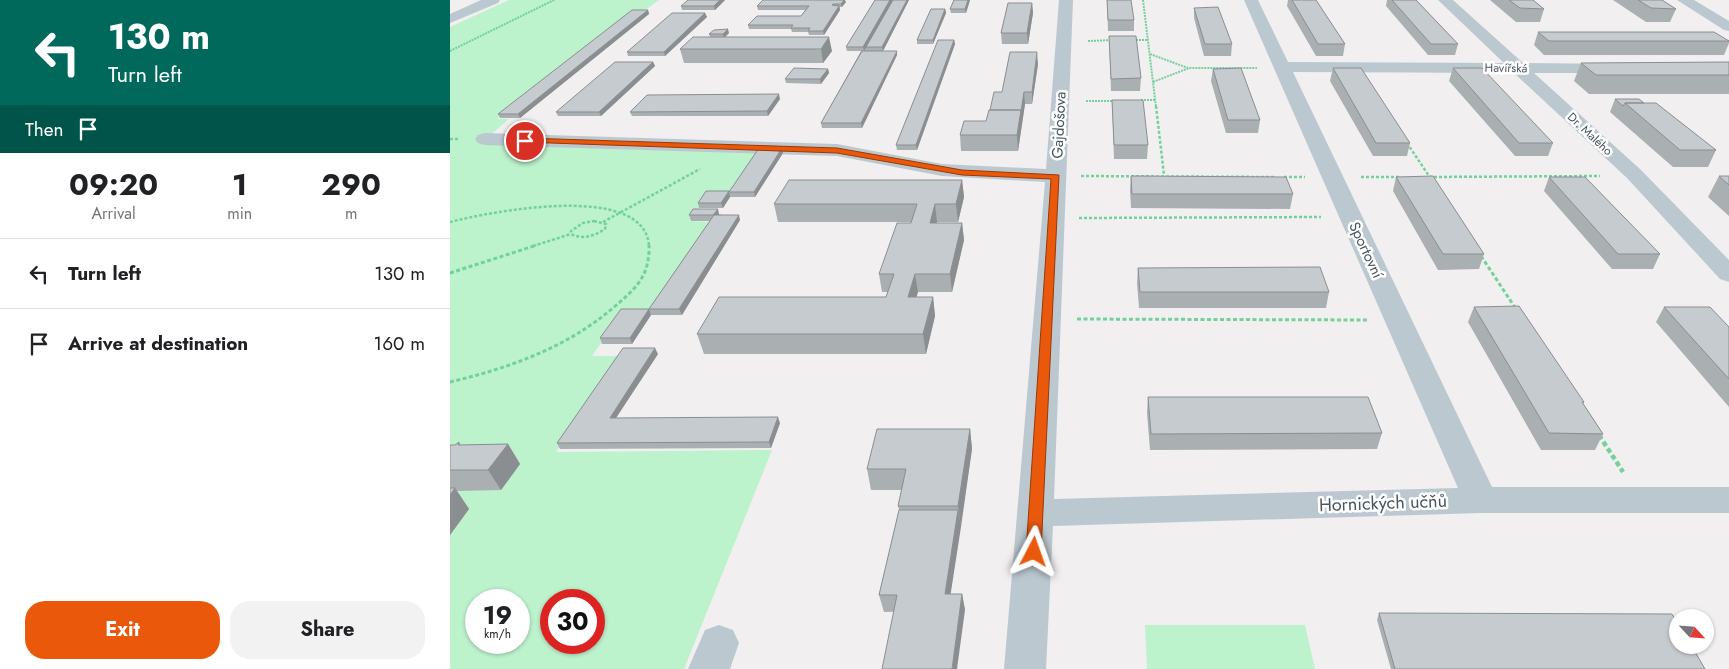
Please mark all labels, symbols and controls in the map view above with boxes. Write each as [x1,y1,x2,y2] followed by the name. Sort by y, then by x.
[108,12,210,62] text: 130 m
[25,20,90,85] icon: left
[108,58,182,90] text: Turn left
[1484,59,1528,77] street label: Havířská
[1046,91,1072,159] street label: Gajdošova
[1563,108,1617,160] street label: Dr. Malého
[74,115,102,143] icon: arrive
[25,116,64,143] text: Then
[504,120,546,162] pin
[511,127,539,155] icon: arrive
[69,163,158,206] text: 09:20
[232,163,247,206] text: 1
[321,163,381,206] text: 290
[92,202,136,225] text: Arrival
[227,202,252,225] text: min
[345,202,357,225] text: m
[1343,218,1389,283] street label: Sportovní
[25,260,53,288] icon: left
[68,260,141,287] text: Turn left
[374,260,425,287] text: 130 m
[25,330,53,358] icon: arrive
[68,330,248,357] text: Arrive at destination
[374,330,425,357] text: 160 m
[1319,488,1447,518] street label: Hornických učňů
[1007,525,1059,577] position arrow
[540,589,605,654] speed limit sign: 30
[483,597,512,633] text: 19
[25,601,220,659] button: Exit
[230,601,425,659] button: Share
[1669,609,1714,654] north arrow
[1669,609,1714,654] map controls
[484,625,511,643] text: km/h

